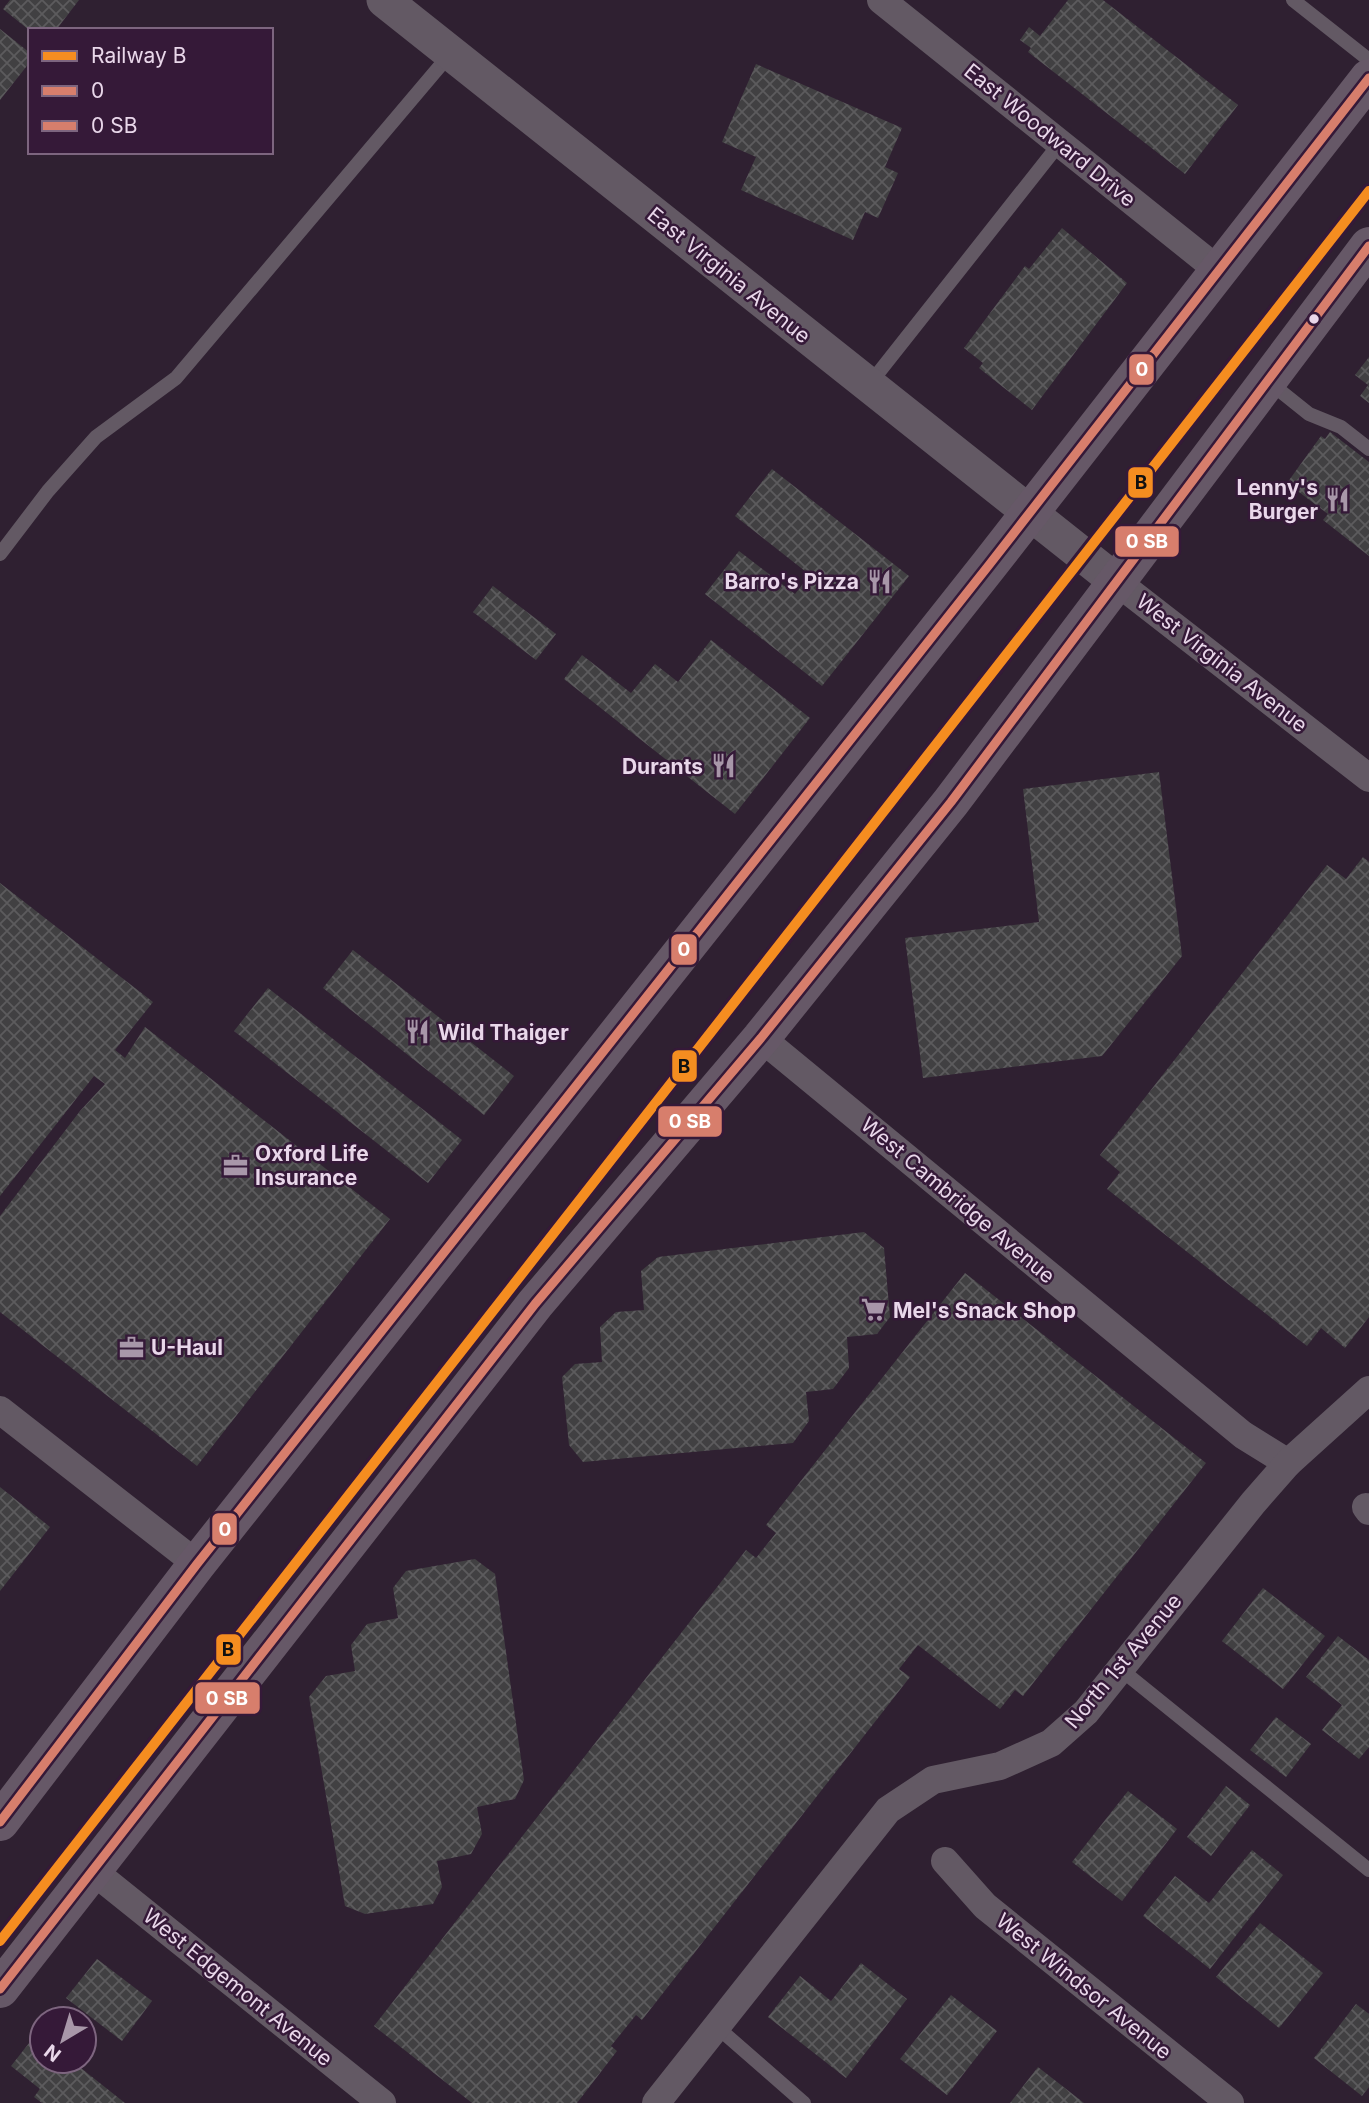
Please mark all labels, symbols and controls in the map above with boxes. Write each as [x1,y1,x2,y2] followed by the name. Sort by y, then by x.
[28,28,273,154] legend
[91,43,187,68] text: Railway B
[959,58,1141,212] street label: East Woodward Drive
[91,78,104,103] text: 0
[91,113,137,138] text: 0 SB
[643,202,815,348] street label: East Virginia Avenue
[1307,312,1321,326] unlabelled marker
[1128,353,1155,386] line badge: 0
[1136,358,1148,381] text: 0
[1127,466,1154,499] line badge: B
[1135,471,1147,494] text: B
[1236,475,1318,524] place label: Lenny's Burger
[1324,485,1352,513] restaurant icon: Lenny's Burger
[1114,525,1180,558] line badge: 0 SB
[1126,530,1168,553] text: 0 SB
[865,567,893,595] restaurant icon: Barro's Pizza
[724,569,859,594] place label: Barro's Pizza
[1132,589,1312,737] street label: West Virginia Avenue
[709,752,737,780] restaurant icon: Durants
[622,754,703,779] place label: Durants
[670,933,698,966] line badge: 0
[678,938,690,961] text: 0
[404,1018,432,1046] restaurant icon: Wild Thaiger
[438,1020,569,1045] place label: Wild Thaiger
[671,1049,698,1083] line badge: B
[678,1055,690,1078] text: B
[657,1105,723,1138] line badge: 0 SB
[669,1110,711,1133] text: 0 SB
[856,1112,1060,1288] street label: West Cambridge Avenue
[255,1141,369,1190] place label: Oxford Life Insurance
[221,1151,249,1179] office icon: Oxford Life Insurance
[859,1296,887,1324] supermarket icon: Mel's Snack Shop
[893,1298,1076,1323] place label: Mel's Snack Shop
[117,1333,145,1361] office icon: U-Haul
[151,1335,223,1360] place label: U-Haul
[211,1512,238,1546] line badge: 0
[219,1518,231,1541] text: 0
[1059,1589,1187,1733] street label: North 1st Avenue
[215,1633,242,1666] line badge: B
[222,1638,234,1661] text: B
[194,1681,261,1715] line badge: 0 SB
[206,1687,248,1710] text: 0 SB
[138,1903,338,2071] street label: West Edgemont Avenue
[991,1908,1177,2064] street label: West Windsor Avenue
[28,2005,98,2075] north arrow
[40,2039,66,2067] text: N

